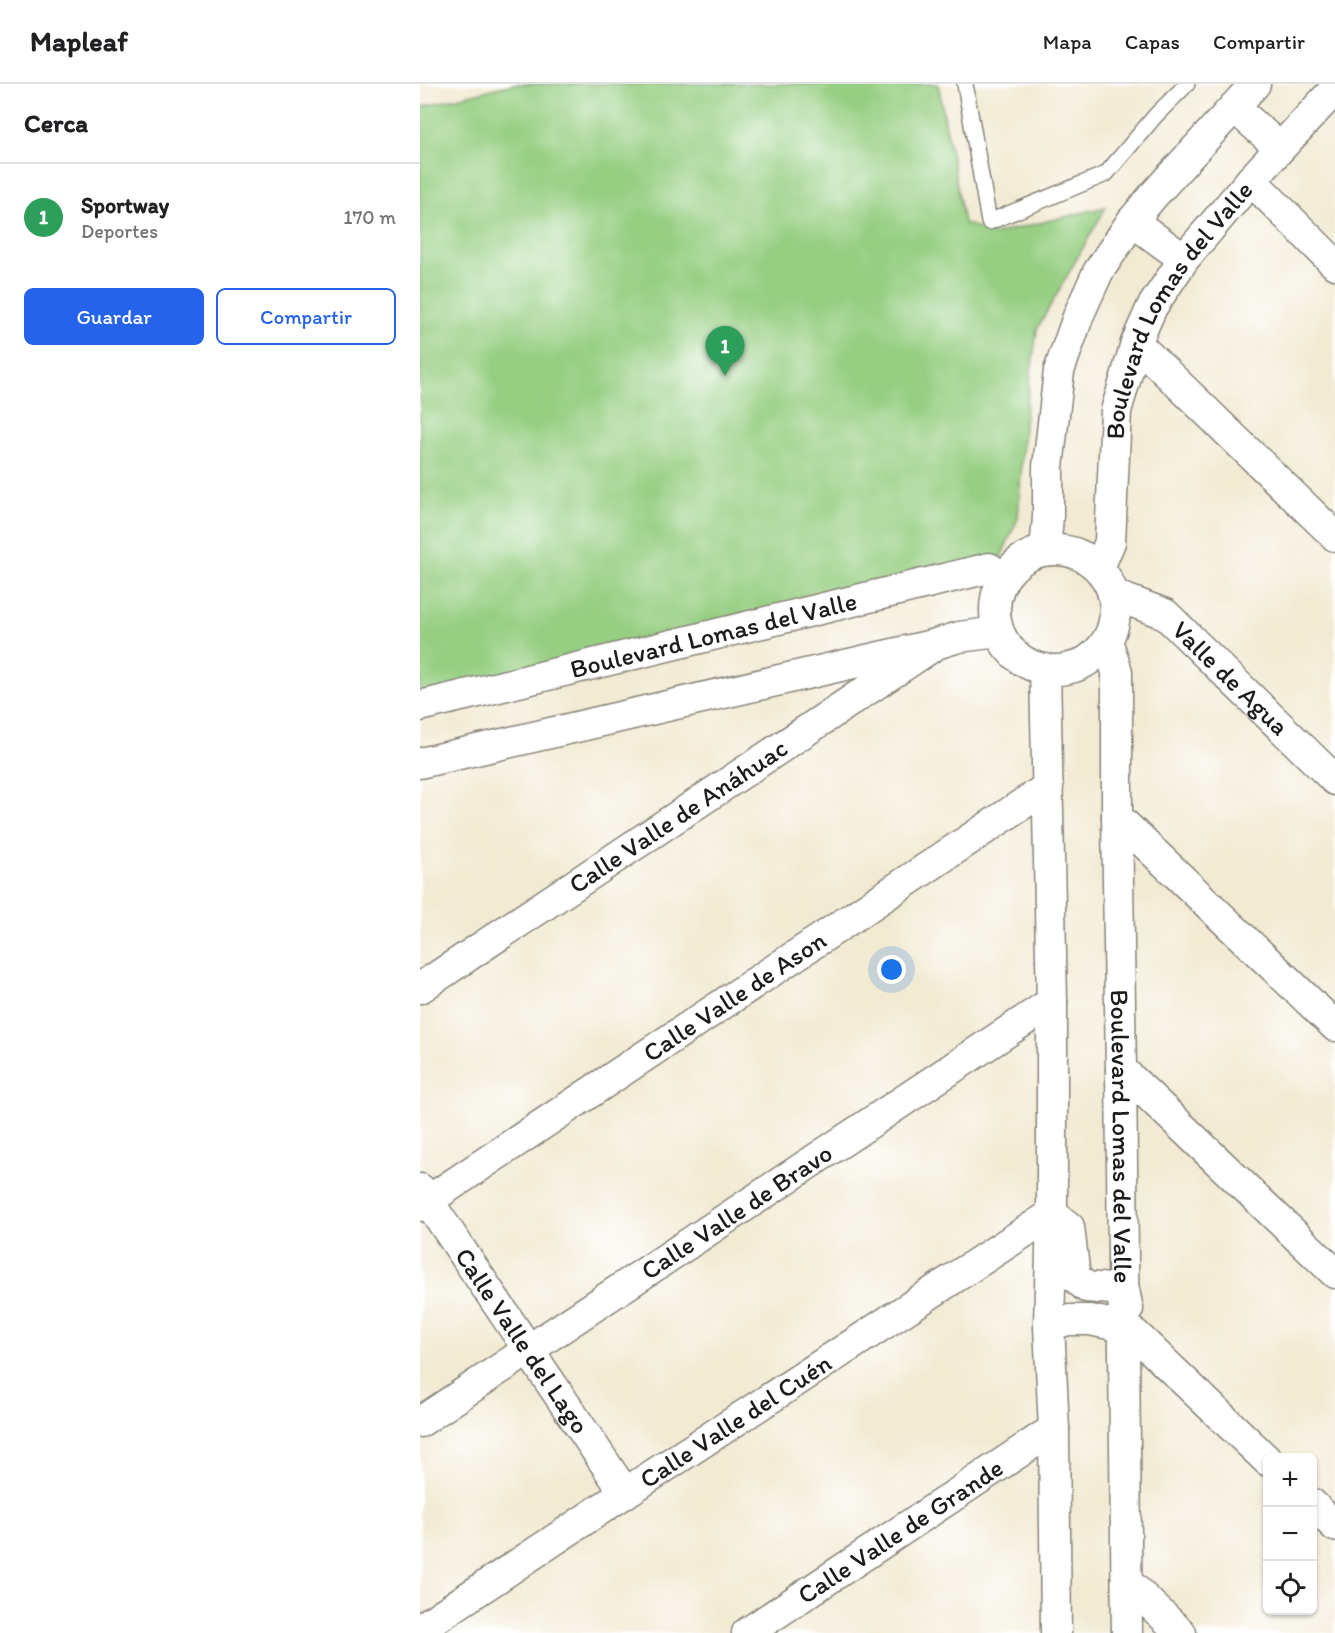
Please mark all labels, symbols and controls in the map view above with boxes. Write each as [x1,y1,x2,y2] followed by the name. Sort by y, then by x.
[30,24,128,58] text: Mapleaf
[1043,29,1092,54] text: Mapa
[1125,29,1180,54] text: Capas
[1213,29,1305,54] text: Compartir
[24,107,88,139] text: Cerca
[1099,174,1259,440] street label: Boulevard Lomas del Valle
[81,192,169,219] text: Sportway
[39,205,48,229] text: 1
[343,205,396,229] text: 170 m
[81,219,158,243] text: Deportes
[24,288,204,345] button: Guardar
[216,288,396,345] button: Compartir
[706,326,744,376] pin: 1
[567,585,860,685] street label: Boulevard Lomas del Valle
[1166,614,1296,742] street label: Valle de Agua
[563,732,793,900] street label: Calle Valle de Anáhuac
[637,924,832,1069] street label: Calle Valle de Ason
[877,955,906,984] your location
[1104,989,1139,1284] street label: Boulevard Lomas del Valle
[635,1137,838,1287] street label: Calle Valle de Bravo
[448,1241,596,1440] street label: Calle Valle del Lago
[633,1346,838,1495] street label: Calle Valle del Cuén
[791,1451,1009,1611] street label: Calle Valle de Grande
[1263,1453,1317,1615] map controls
[1263,1453,1317,1507] button: +
[1263,1507,1317,1561] button: −
[1263,1561,1317,1615] button: locate

